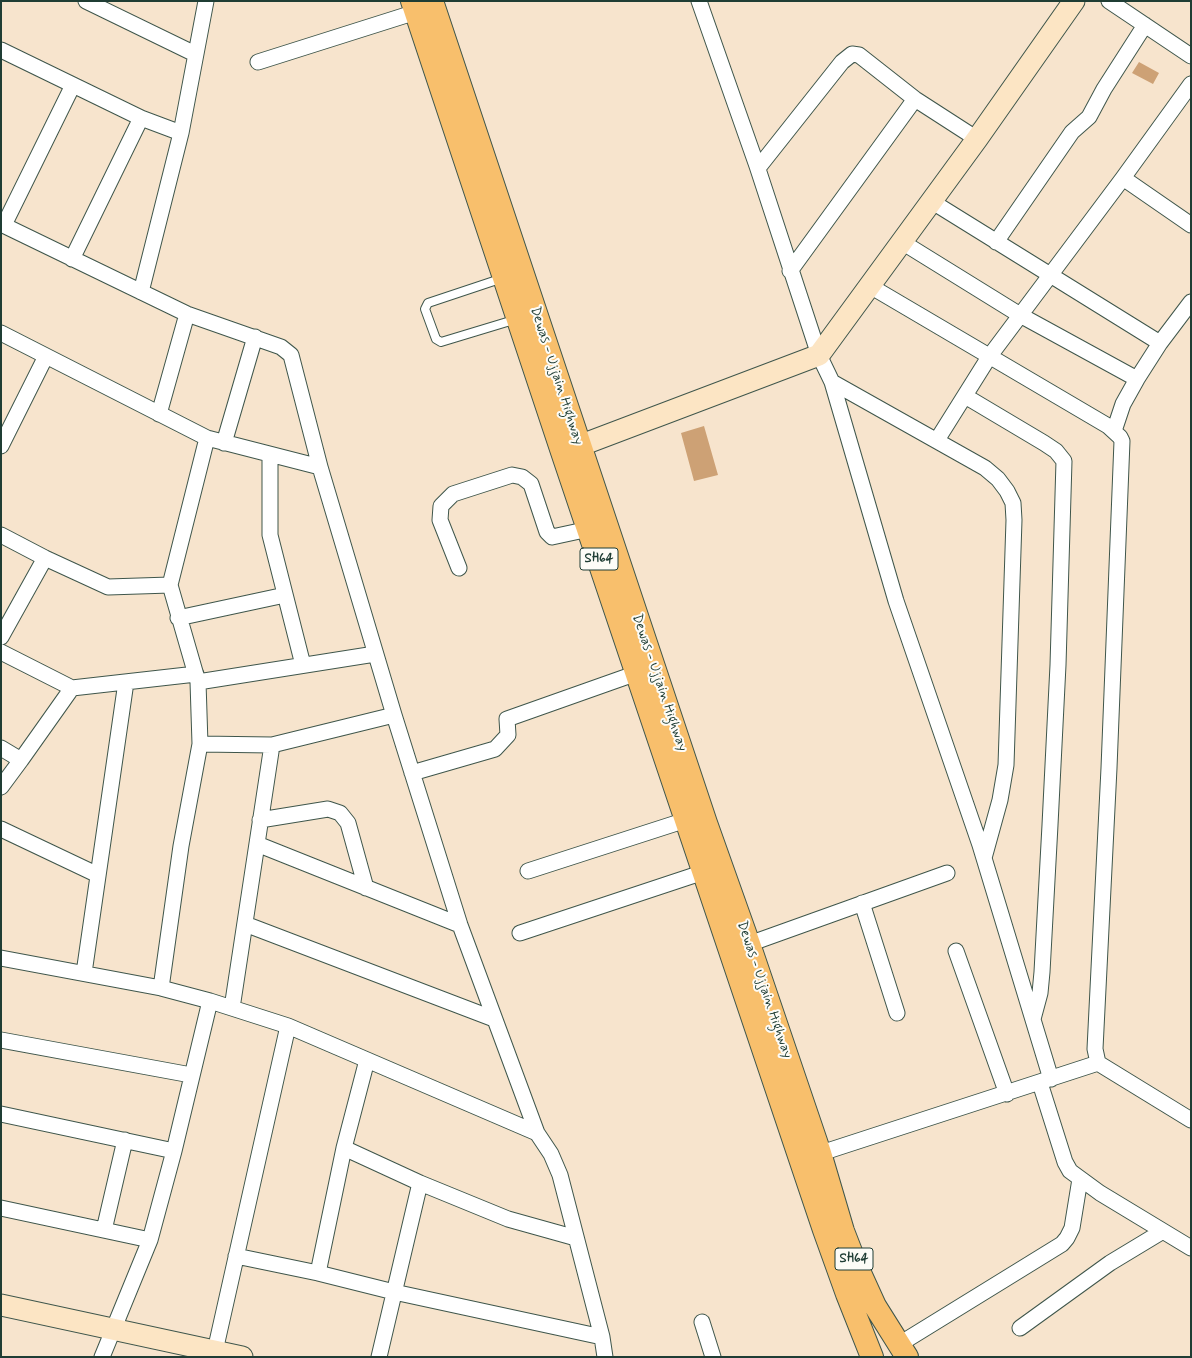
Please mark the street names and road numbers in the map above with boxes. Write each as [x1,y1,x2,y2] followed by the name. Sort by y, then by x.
[526,305,586,447] street label: Dewas - Ujjain Highway
[580,548,618,570] road number: SH64
[628,612,690,754] street label: Dewas - Ujjain Highway
[733,919,795,1061] street label: Dewas - Ujjain Highway
[835,1248,873,1270] road number: SH64

